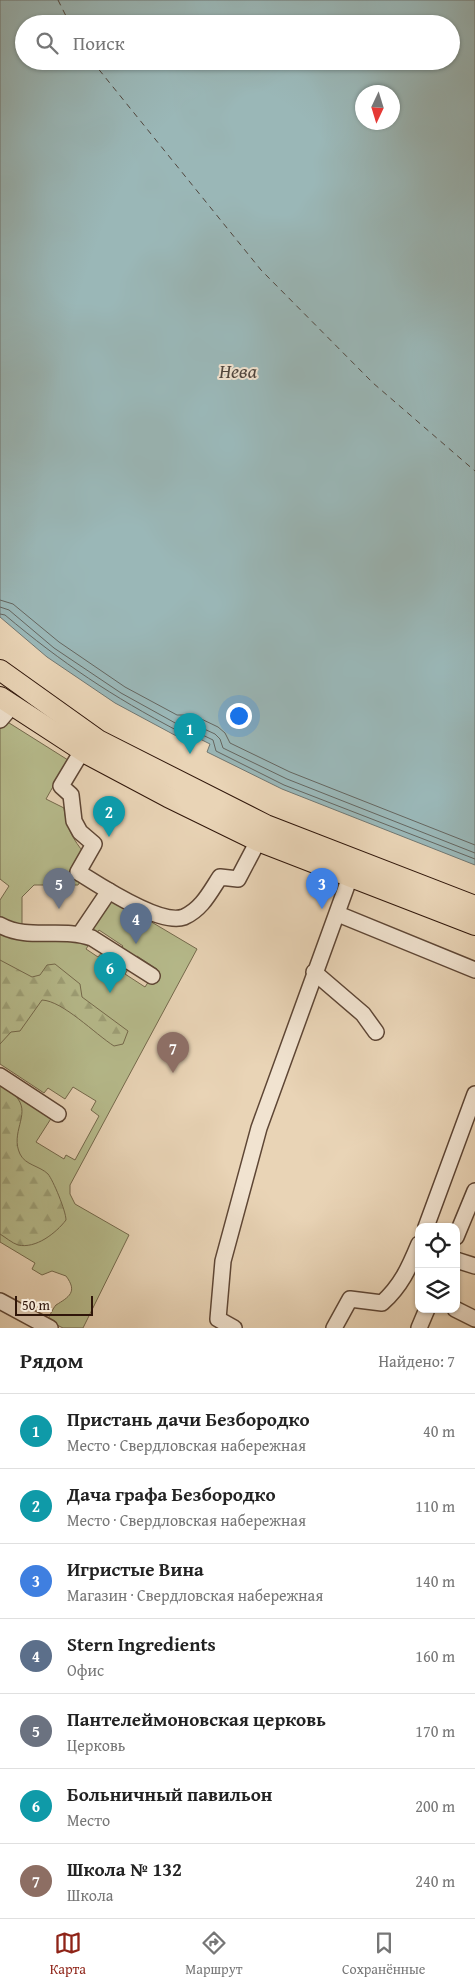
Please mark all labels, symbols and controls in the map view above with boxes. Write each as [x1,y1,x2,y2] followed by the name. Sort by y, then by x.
[15,15,460,70] search box
[33,29,61,57] icon: search
[73,29,125,57] text: Поиск
[355,85,400,130] north arrow
[219,356,258,385] water label: Нева
[226,703,252,729] your location
[174,713,206,754] pin: 1
[93,796,125,837] pin: 2
[43,868,75,909] pin: 5
[306,868,338,909] pin: 3
[120,903,152,944] pin: 4
[94,952,126,993] pin: 6
[157,1032,189,1073] pin: 7
[415,1223,460,1313] map controls
[415,1223,460,1268] button: locate
[415,1268,460,1313] button: layers
[15,1293,92,1316] scale bar
[22,1295,50,1315] text: 50 m
[20,1345,83,1376] text: Рядом
[378,1349,455,1373] text: Найдено: 7
[67,1405,310,1433] text: Пристань дачи Безбородко
[32,1419,40,1443] text: 1
[423,1419,455,1443] text: 40 m
[67,1433,306,1457] text: Место · Свердловская набережная
[67,1480,276,1508] text: Дача графа Безбородко
[32,1494,40,1518] text: 2
[415,1494,455,1518] text: 110 m
[67,1508,306,1532] text: Место · Свердловская набережная
[67,1555,204,1583] text: Игристые Вина
[32,1569,40,1593] text: 3
[415,1569,455,1593] text: 140 m
[67,1583,323,1607] text: Магазин · Свердловская набережная
[67,1630,216,1658] text: Stern Ingredients
[32,1644,40,1668] text: 4
[415,1644,455,1668] text: 160 m
[67,1658,104,1682] text: Офис
[67,1705,326,1733] text: Пантелеймоновская церковь
[32,1719,40,1743] text: 5
[415,1719,455,1743] text: 170 m
[67,1733,125,1757] text: Церковь
[67,1780,272,1808] text: Больничный павильон
[32,1794,40,1818] text: 6
[415,1794,455,1818] text: 200 m
[67,1808,110,1832] text: Место
[67,1855,182,1883] text: Школа № 132
[32,1869,40,1893] text: 7
[415,1869,455,1893] text: 240 m
[67,1883,113,1907] text: Школа
[50,1929,86,1979] tab: Карта
[185,1929,243,1979] tab: Маршрут
[342,1929,425,1979] tab: Сохранённые

